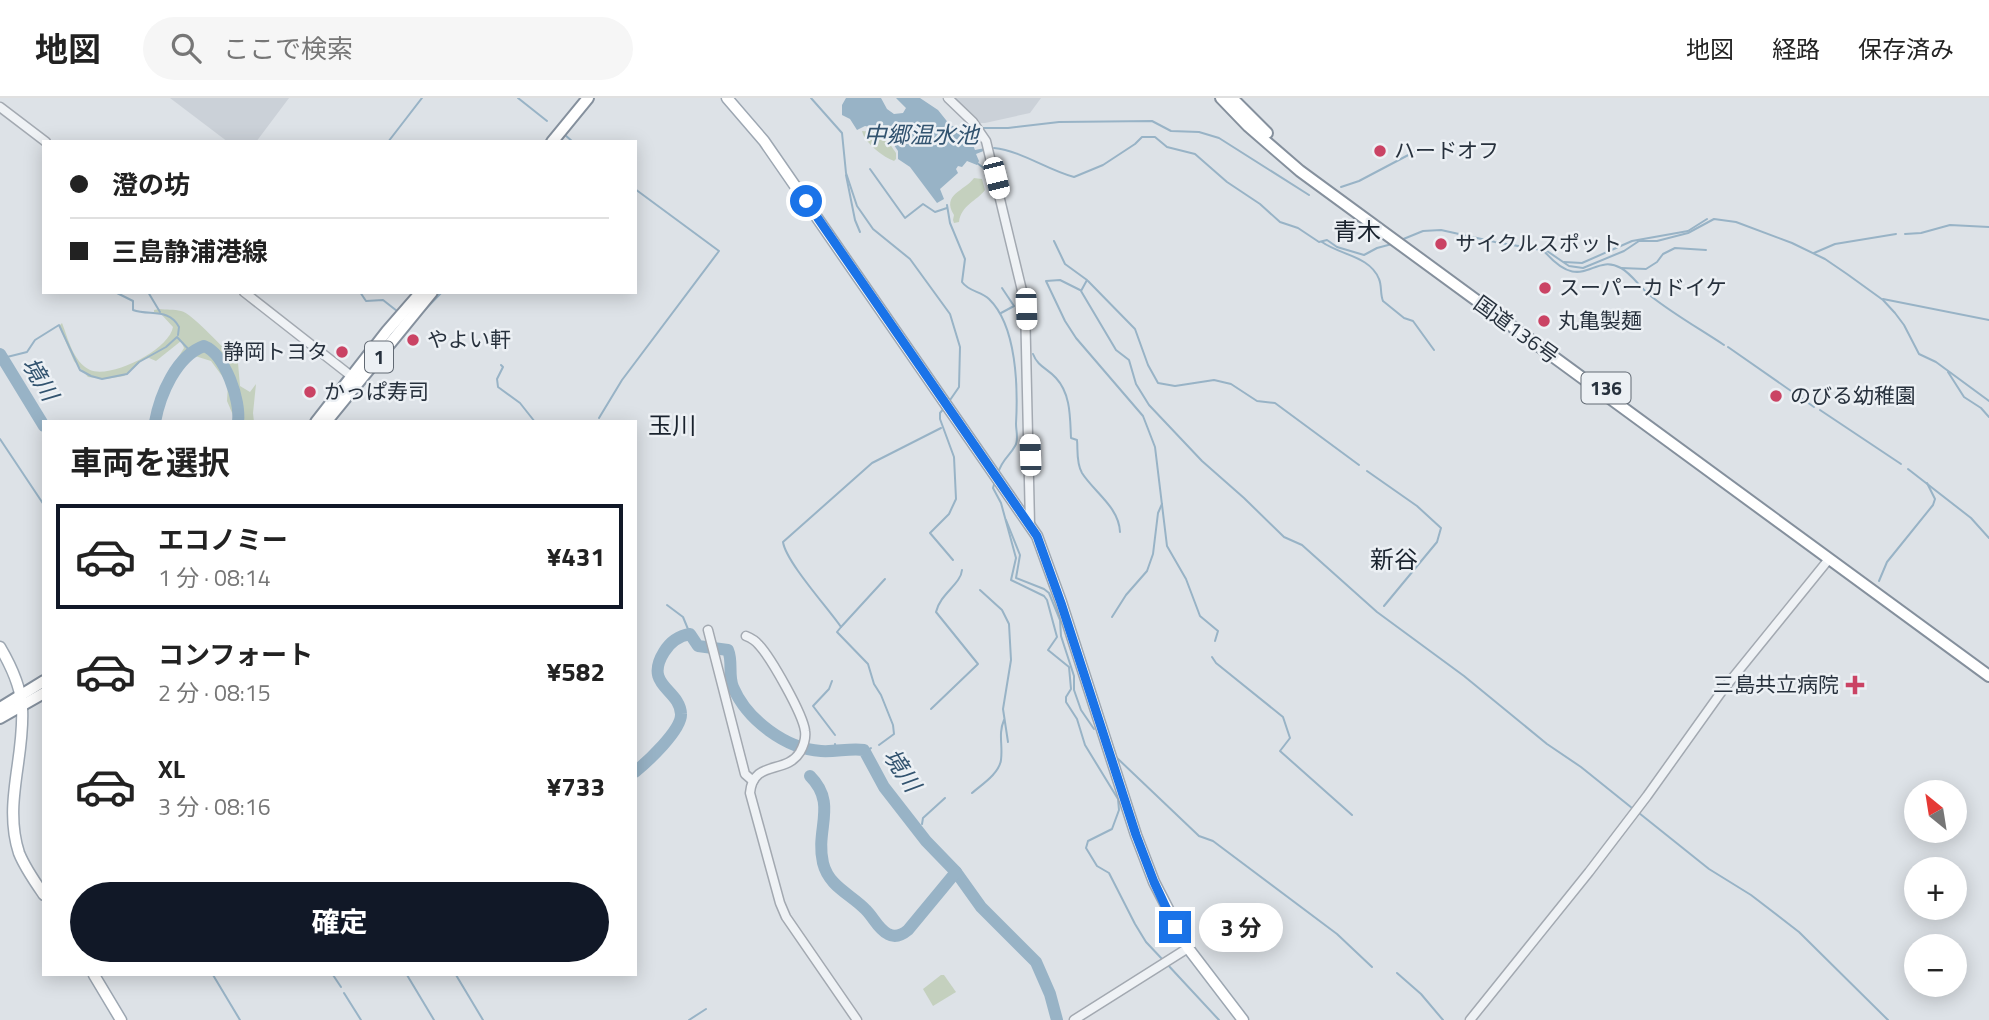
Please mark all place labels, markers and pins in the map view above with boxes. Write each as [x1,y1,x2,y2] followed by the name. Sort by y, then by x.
[1394,134,1499,166] place label: ハードオフ
[1372,143,1388,159] marker: ハードオフ
[1455,227,1622,259] place label: サイクルスポット
[1433,236,1449,252] marker: サイクルスポット
[1559,271,1727,303] place label: スーパーカドイケ
[1537,280,1553,296] marker: スーパーカドイケ
[1558,304,1642,336] place label: 丸亀製麺
[1536,313,1552,329] marker: 丸亀製麺
[427,323,511,355] place label: やよい軒
[405,332,421,348] marker: やよい軒
[223,335,328,367] place label: 静岡トヨタ
[334,344,350,360] marker: 静岡トヨタ
[324,375,429,407] place label: かっぱ寿司
[1790,379,1916,411] place label: のびる幼稚園
[302,384,318,400] marker: かっぱ寿司
[1768,388,1784,404] marker: のびる幼稚園
[1713,668,1839,700] place label: 三島共立病院
[1845,675,1865,695] marker: 三島共立病院

